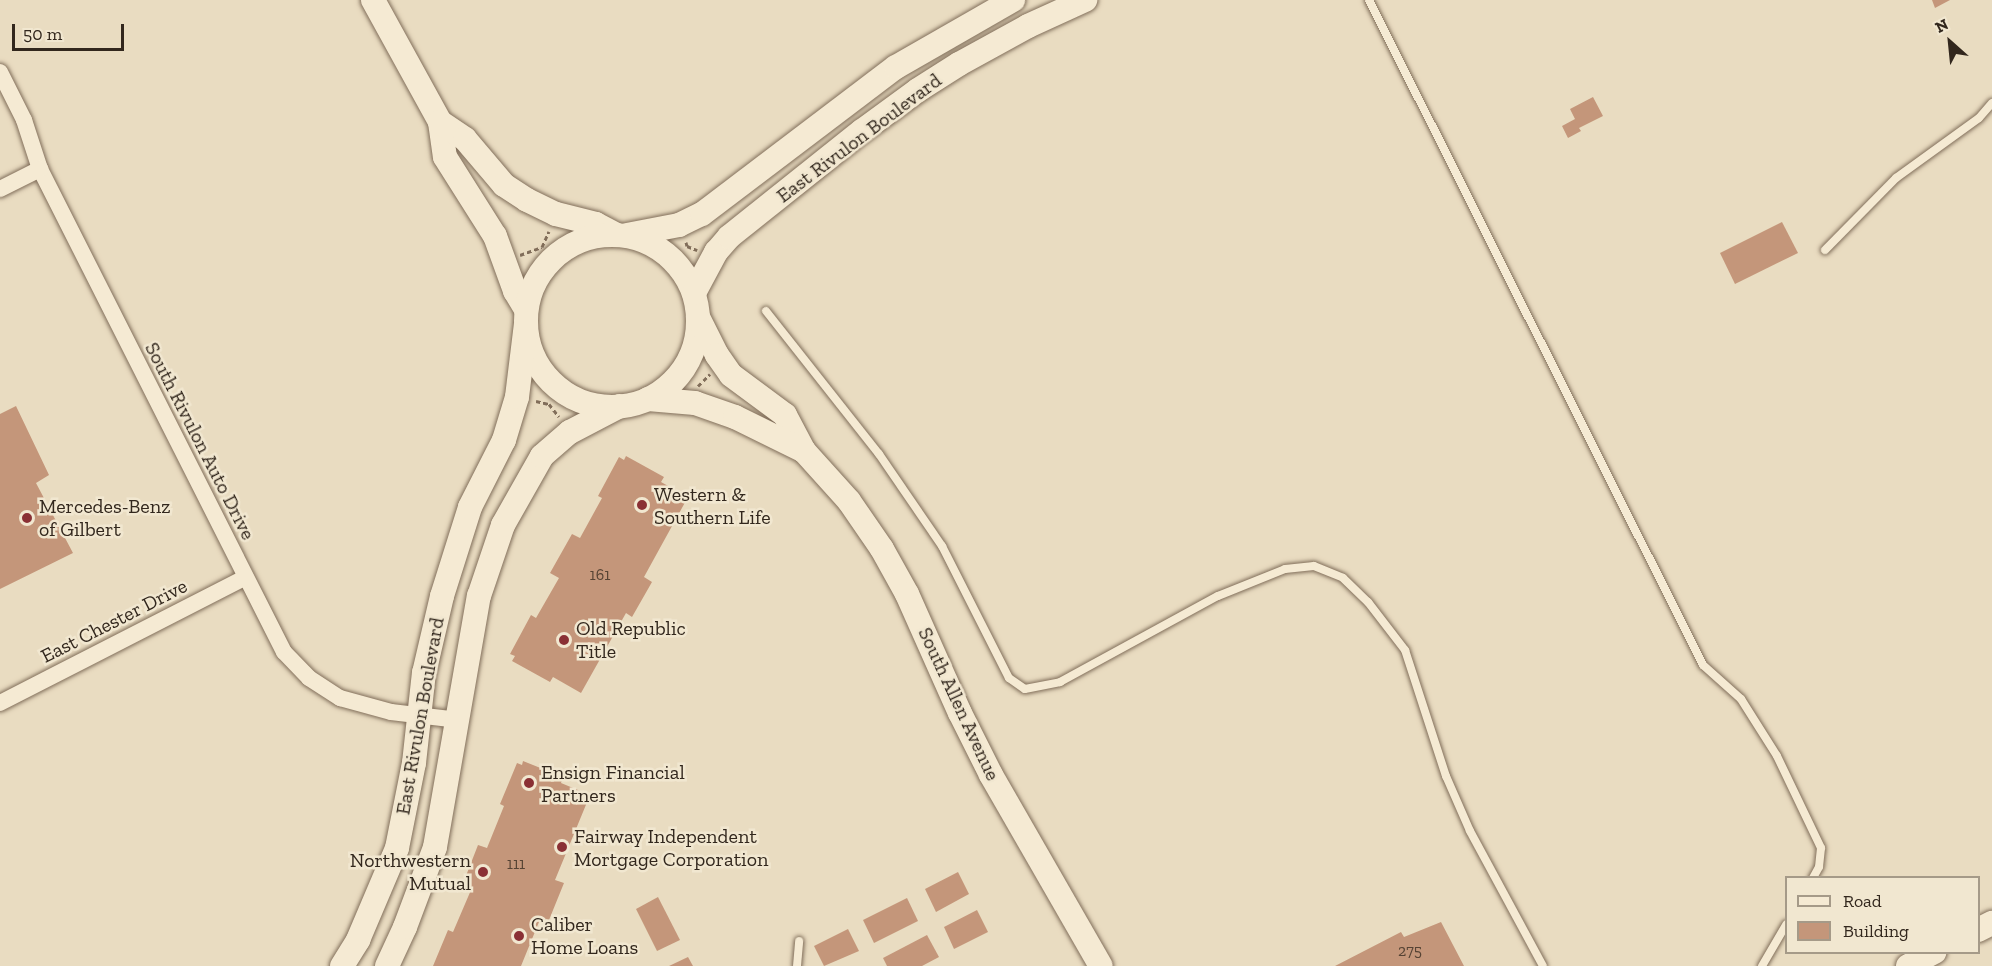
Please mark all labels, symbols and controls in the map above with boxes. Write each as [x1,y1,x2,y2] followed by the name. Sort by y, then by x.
[15,12,128,50] scale bar
[1920,12,1980,72] north arrow
[1932,14,1951,37] text: N
[23,23,62,45] text: 50 m
[772,68,946,208] street label: East Rivulon Boulevard
[140,338,260,544] street label: South Rivulon Auto Drive
[654,482,771,529] place label: Western & Southern Life
[39,494,170,541] place label: Mercedes-Benz of Gilbert
[635,498,649,512] marker: Western & Southern Life
[20,511,34,525] marker: Mercedes-Benz of Gilbert
[590,565,610,585] house number: 161
[37,574,191,668] street label: East Chester Drive
[391,615,449,817] street label: East Rivulon Boulevard
[576,616,686,663] place label: Old Republic Title
[913,623,1005,785] street label: South Allen Avenue
[557,633,571,647] marker: Old Republic Title
[541,760,685,807] place label: Ensign Financial Partners
[522,776,536,790] marker: Ensign Financial Partners
[574,824,768,871] place label: Fairway Independent Mortgage Corporation
[555,840,569,854] marker: Fairway Independent Mortgage Corporation
[350,849,471,896] place label: Northwestern Mutual
[507,854,525,874] house number: 111
[476,865,490,879] marker: Northwestern Mutual
[1785,876,1980,954] legend
[1843,890,1882,912] text: Road
[531,912,638,959] place label: Caliber Home Loans
[1843,920,1909,942] text: Building
[512,929,526,943] marker: Caliber Home Loans
[1398,941,1422,961] house number: 275

